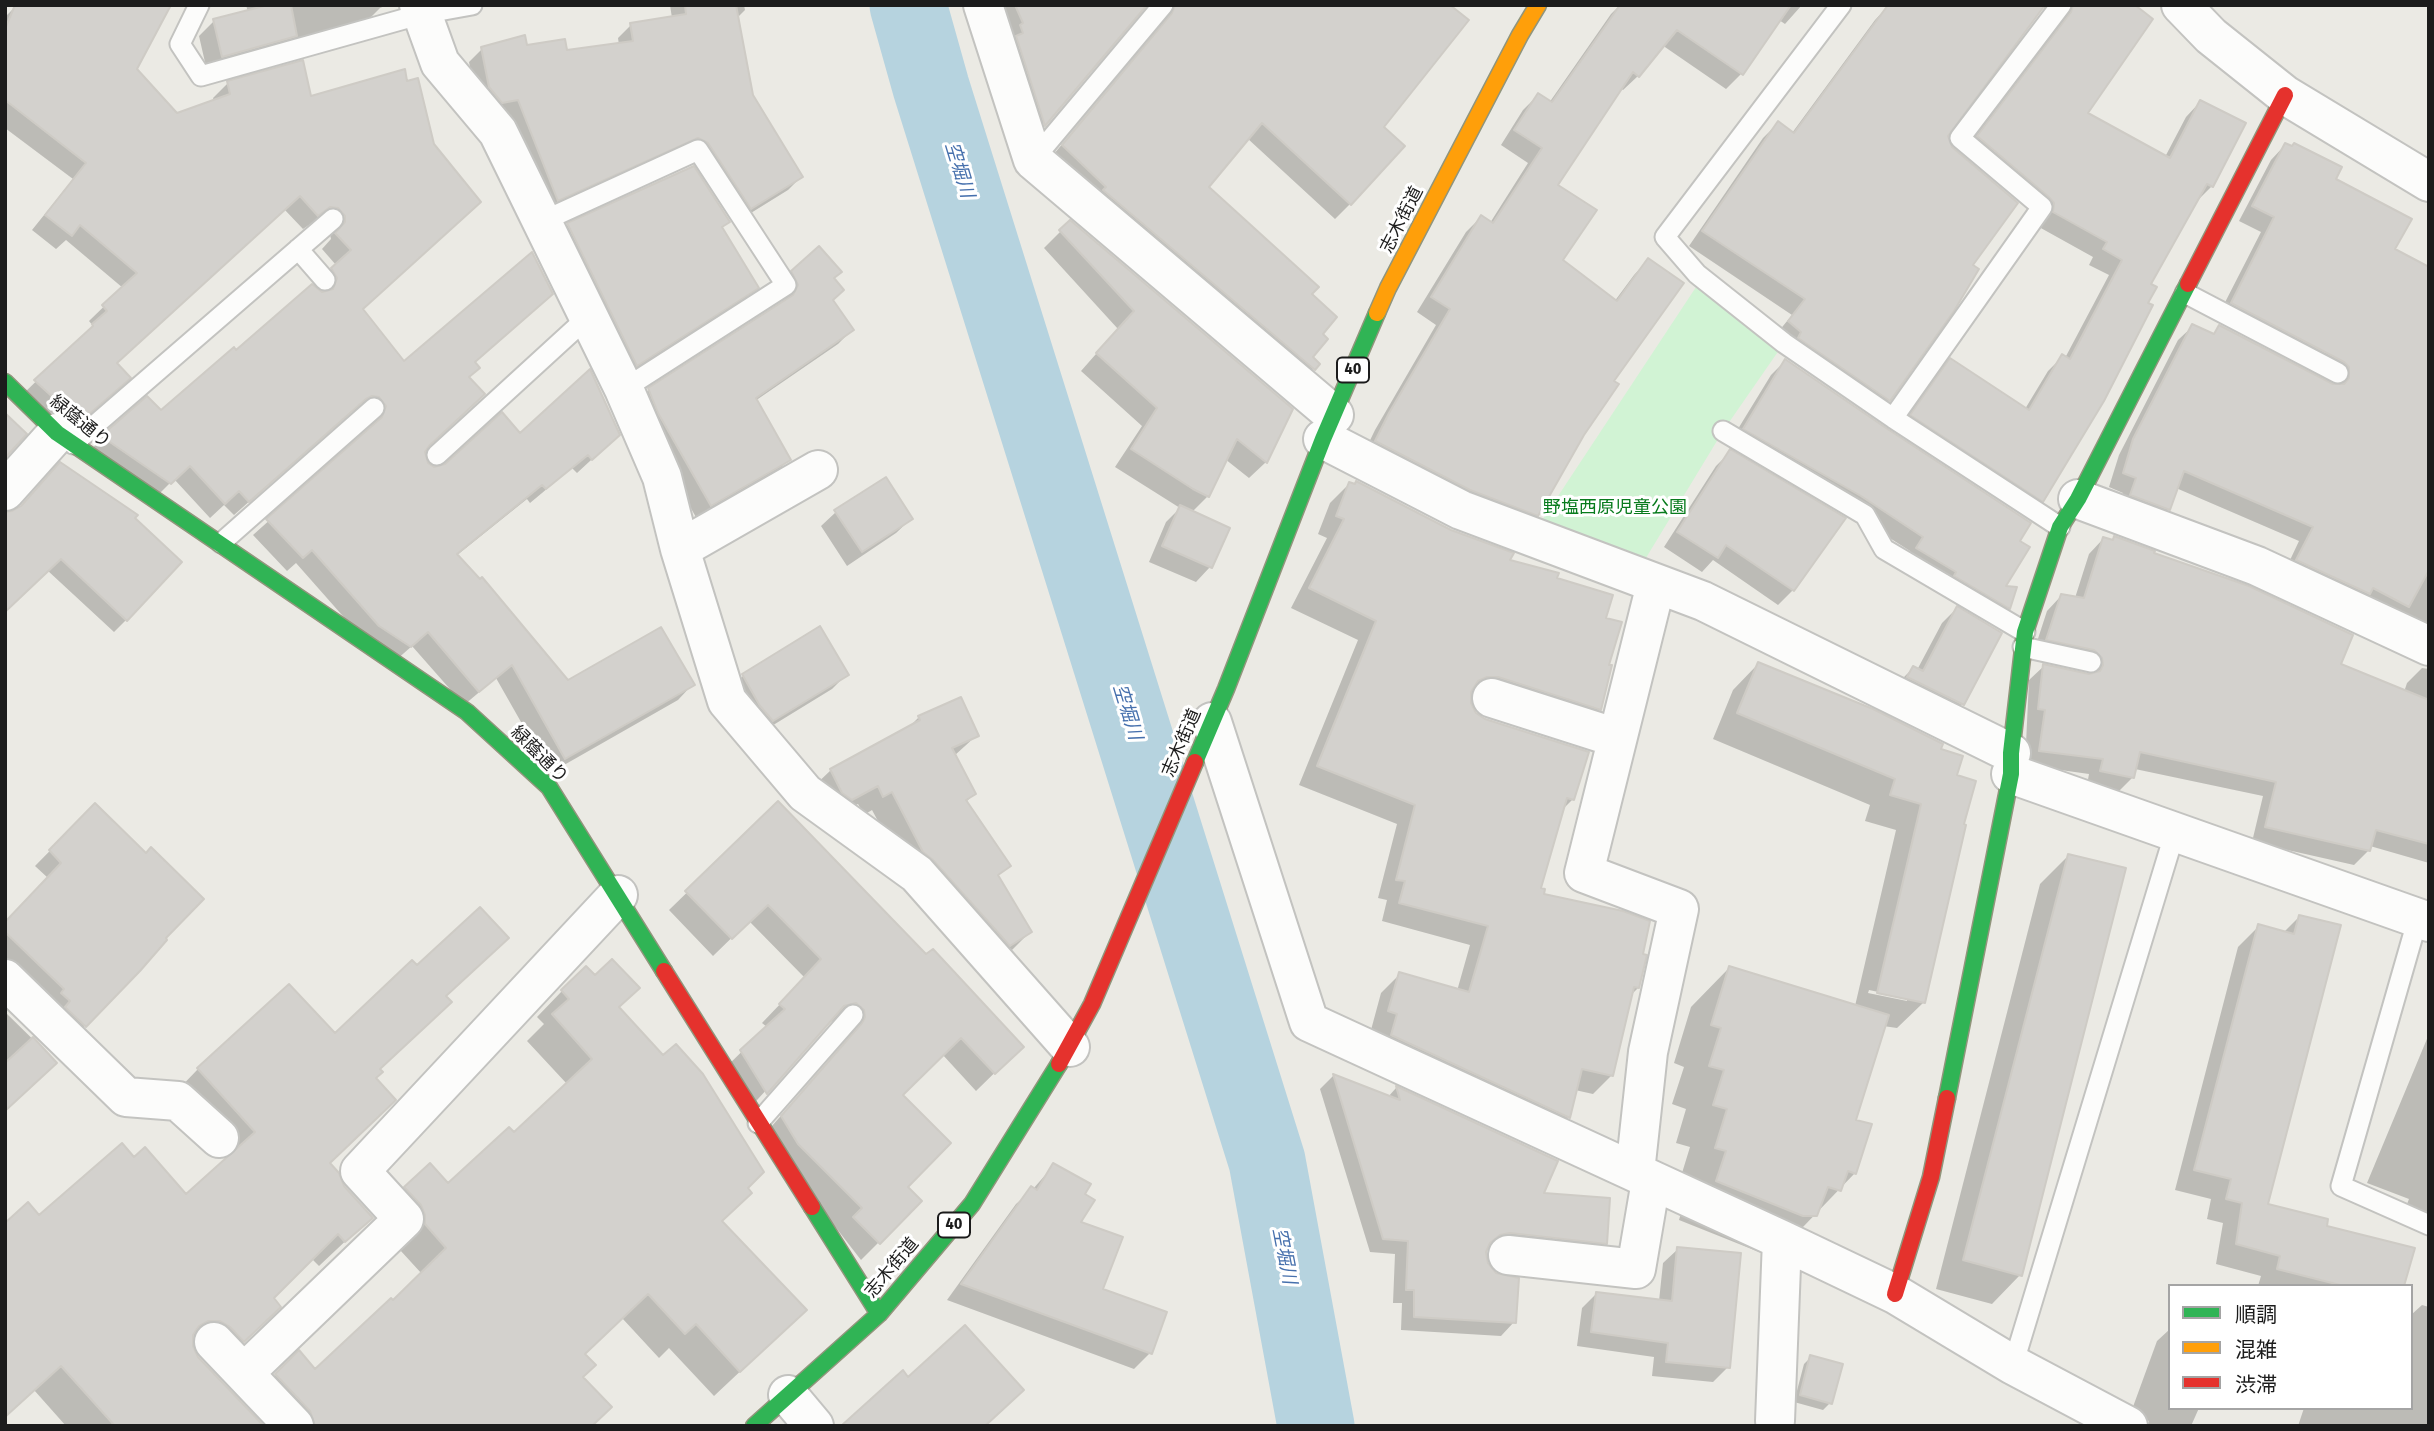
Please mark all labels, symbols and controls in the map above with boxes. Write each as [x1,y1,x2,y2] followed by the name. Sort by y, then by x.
[940,139,978,201] water label: 空堀川
[1376,183,1428,257] street label: 志木街道
[1337,358,1369,382] road number: 40
[45,391,115,453] street label: 緑蔭通り
[1543,497,1687,519] park label: 野塩西原児童公園
[1108,681,1146,743] water label: 空堀川
[1158,706,1206,780] street label: 志木街道
[506,722,572,788] street label: 緑蔭通り
[938,1212,970,1238] road number: 40
[1267,1226,1301,1286] water label: 空堀川
[861,1233,923,1303] street label: 志木街道
[2168,1284,2413,1410] legend
[2235,1302,2277,1328] text: 順調
[2235,1337,2277,1363] text: 混雑
[2235,1372,2277,1398] text: 渋滞

